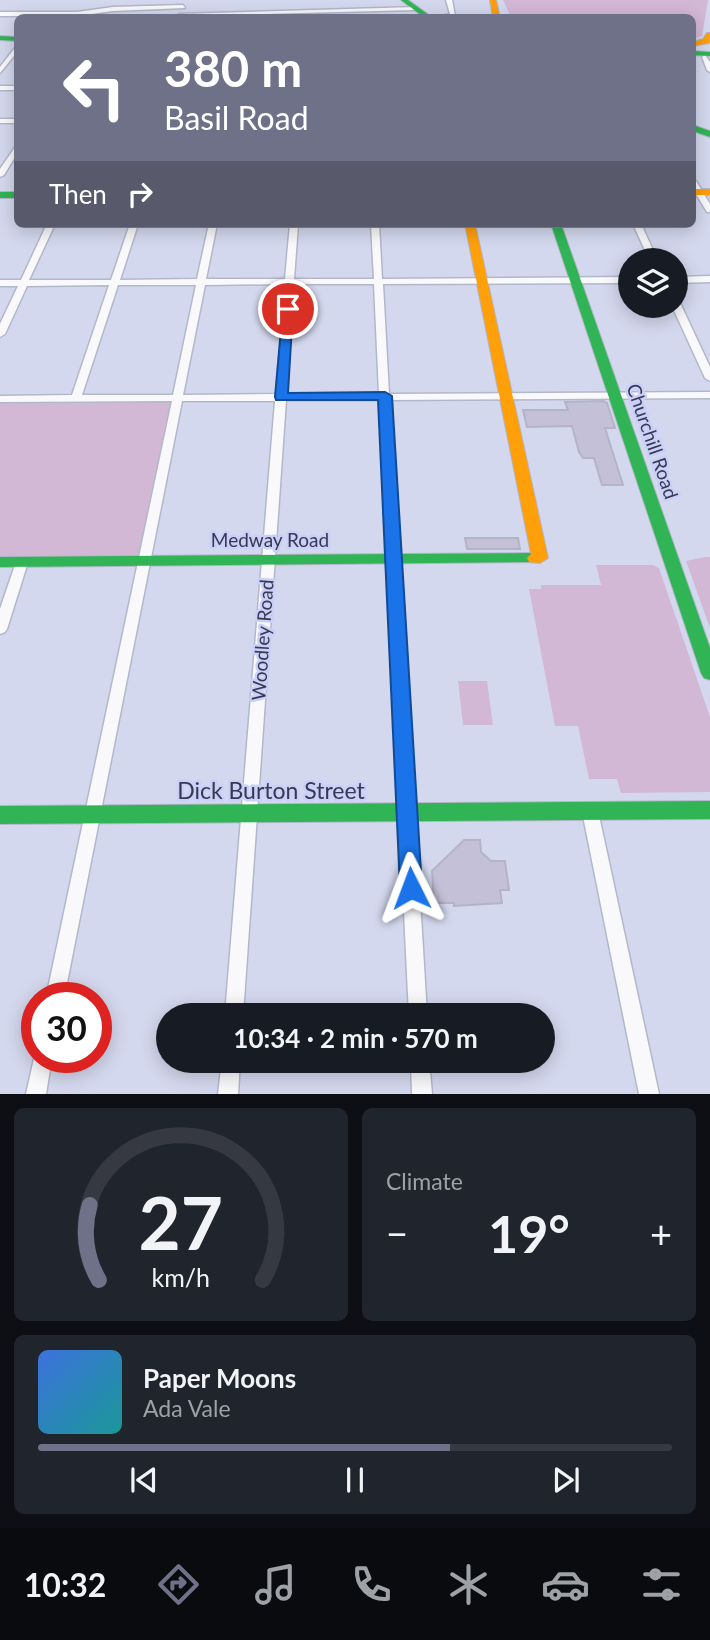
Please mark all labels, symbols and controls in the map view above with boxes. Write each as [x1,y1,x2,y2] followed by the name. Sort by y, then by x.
[164,39,302,97] text: 380 m
[49,42,140,133] icon: left
[164,98,309,137] text: Basil Road
[121,175,159,213] icon: right
[49,178,107,210] text: Then
[618,248,688,318] map controls
[618,248,688,318] button: layers
[258,279,318,339] pin
[269,290,307,328] icon: arrive
[622,380,684,502] street label: Churchill Road
[211,528,329,551] street label: Medway Road
[246,579,278,701] street label: Woodley Road
[177,776,366,804] street label: Dick Burton Street
[374,851,448,925] position arrow
[21,982,112,1073] speed limit sign: 30
[233,1022,478,1054] text: 10:34 · 2 min · 570 m
[386,1167,463,1195] text: Climate
[139,1179,223,1267] text: 27
[488,1202,570,1264] text: 19°
[386,1210,408,1256] text: −
[650,1210,672,1256] text: +
[152,1262,210,1292] text: km/h
[143,1362,296,1394] text: Paper Moons
[143,1394,231,1422] text: Ada Vale
[125,1461,163,1499] icon: previous
[336,1461,374,1499] icon: pause
[547,1461,585,1499] icon: next
[154,1560,203,1609] icon: directions
[251,1560,300,1609] icon: music
[347,1560,396,1609] icon: phone
[444,1560,493,1609] icon: climate
[541,1560,590,1609] icon: car
[637,1560,686,1609] icon: filters
[24,1565,106,1604] text: 10:32

